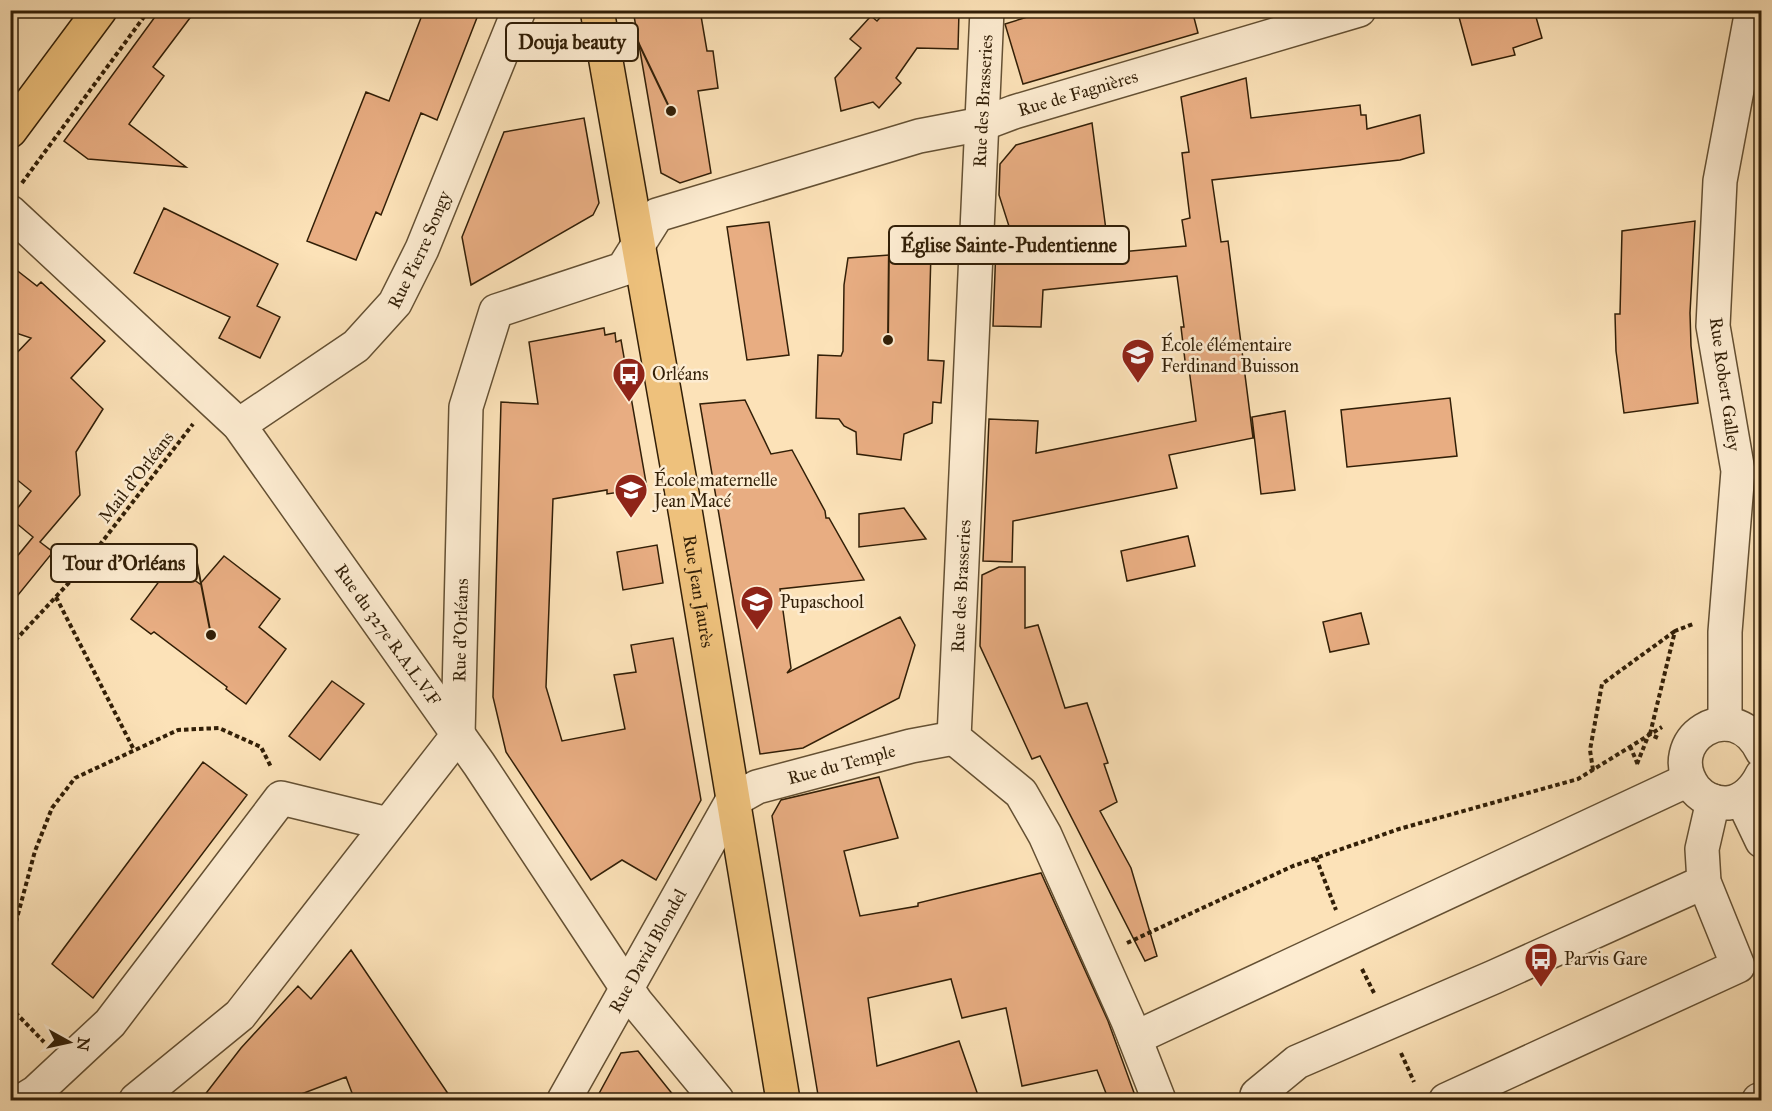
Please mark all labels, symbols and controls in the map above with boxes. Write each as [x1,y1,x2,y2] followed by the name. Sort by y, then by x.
[506,23,638,61] callout: Douja beauty
[518,30,628,55] text: Douja beauty
[969,34,997,168] street label: Rue des Brasseries
[1015,65,1141,121] street label: Rue de Fagnières
[383,187,456,312] street label: Rue Pierre Songy
[889,226,1129,264] callout: Église Sainte-Pudentienne
[901,231,1118,258] text: Église Sainte-Pudentienne
[1705,316,1745,453] street label: Rue Robert Galley
[1161,332,1299,377] place label: École élémentaire Ferdinand Buisson
[1120,337,1156,384] school or university icon: École élémentaire Ferdinand Buisson
[611,356,647,403] bus stop icon: Orléans
[652,363,709,385] place label: Orléans
[93,427,179,527] street label: Mail d'Orléans
[652,467,778,513] place label: École maternelle Jean Macé
[613,472,649,519] school or university icon: École maternelle Jean Macé
[947,519,975,653] street label: Rue des Brasseries
[678,533,719,649] street label: Rue Jean Jaurès
[51,544,197,582] callout: Tour d'Orléans
[62,551,186,575] text: Tour d'Orléans
[330,560,445,710] street label: Rue du 327e R.A.L.V.F
[448,578,473,682] street label: Rue d'Orléans
[739,584,775,631] school or university icon: Pupaschool
[780,591,864,613] place label: Pupaschool
[785,740,898,789] street label: Rue du Temple
[604,885,691,1017] street label: Rue David Blondel
[1523,941,1559,988] bus stop icon: Parvis Gare
[1564,948,1648,970] place label: Parvis Gare
[39,1012,99,1072] north arrow
[73,1036,94,1052] text: N

